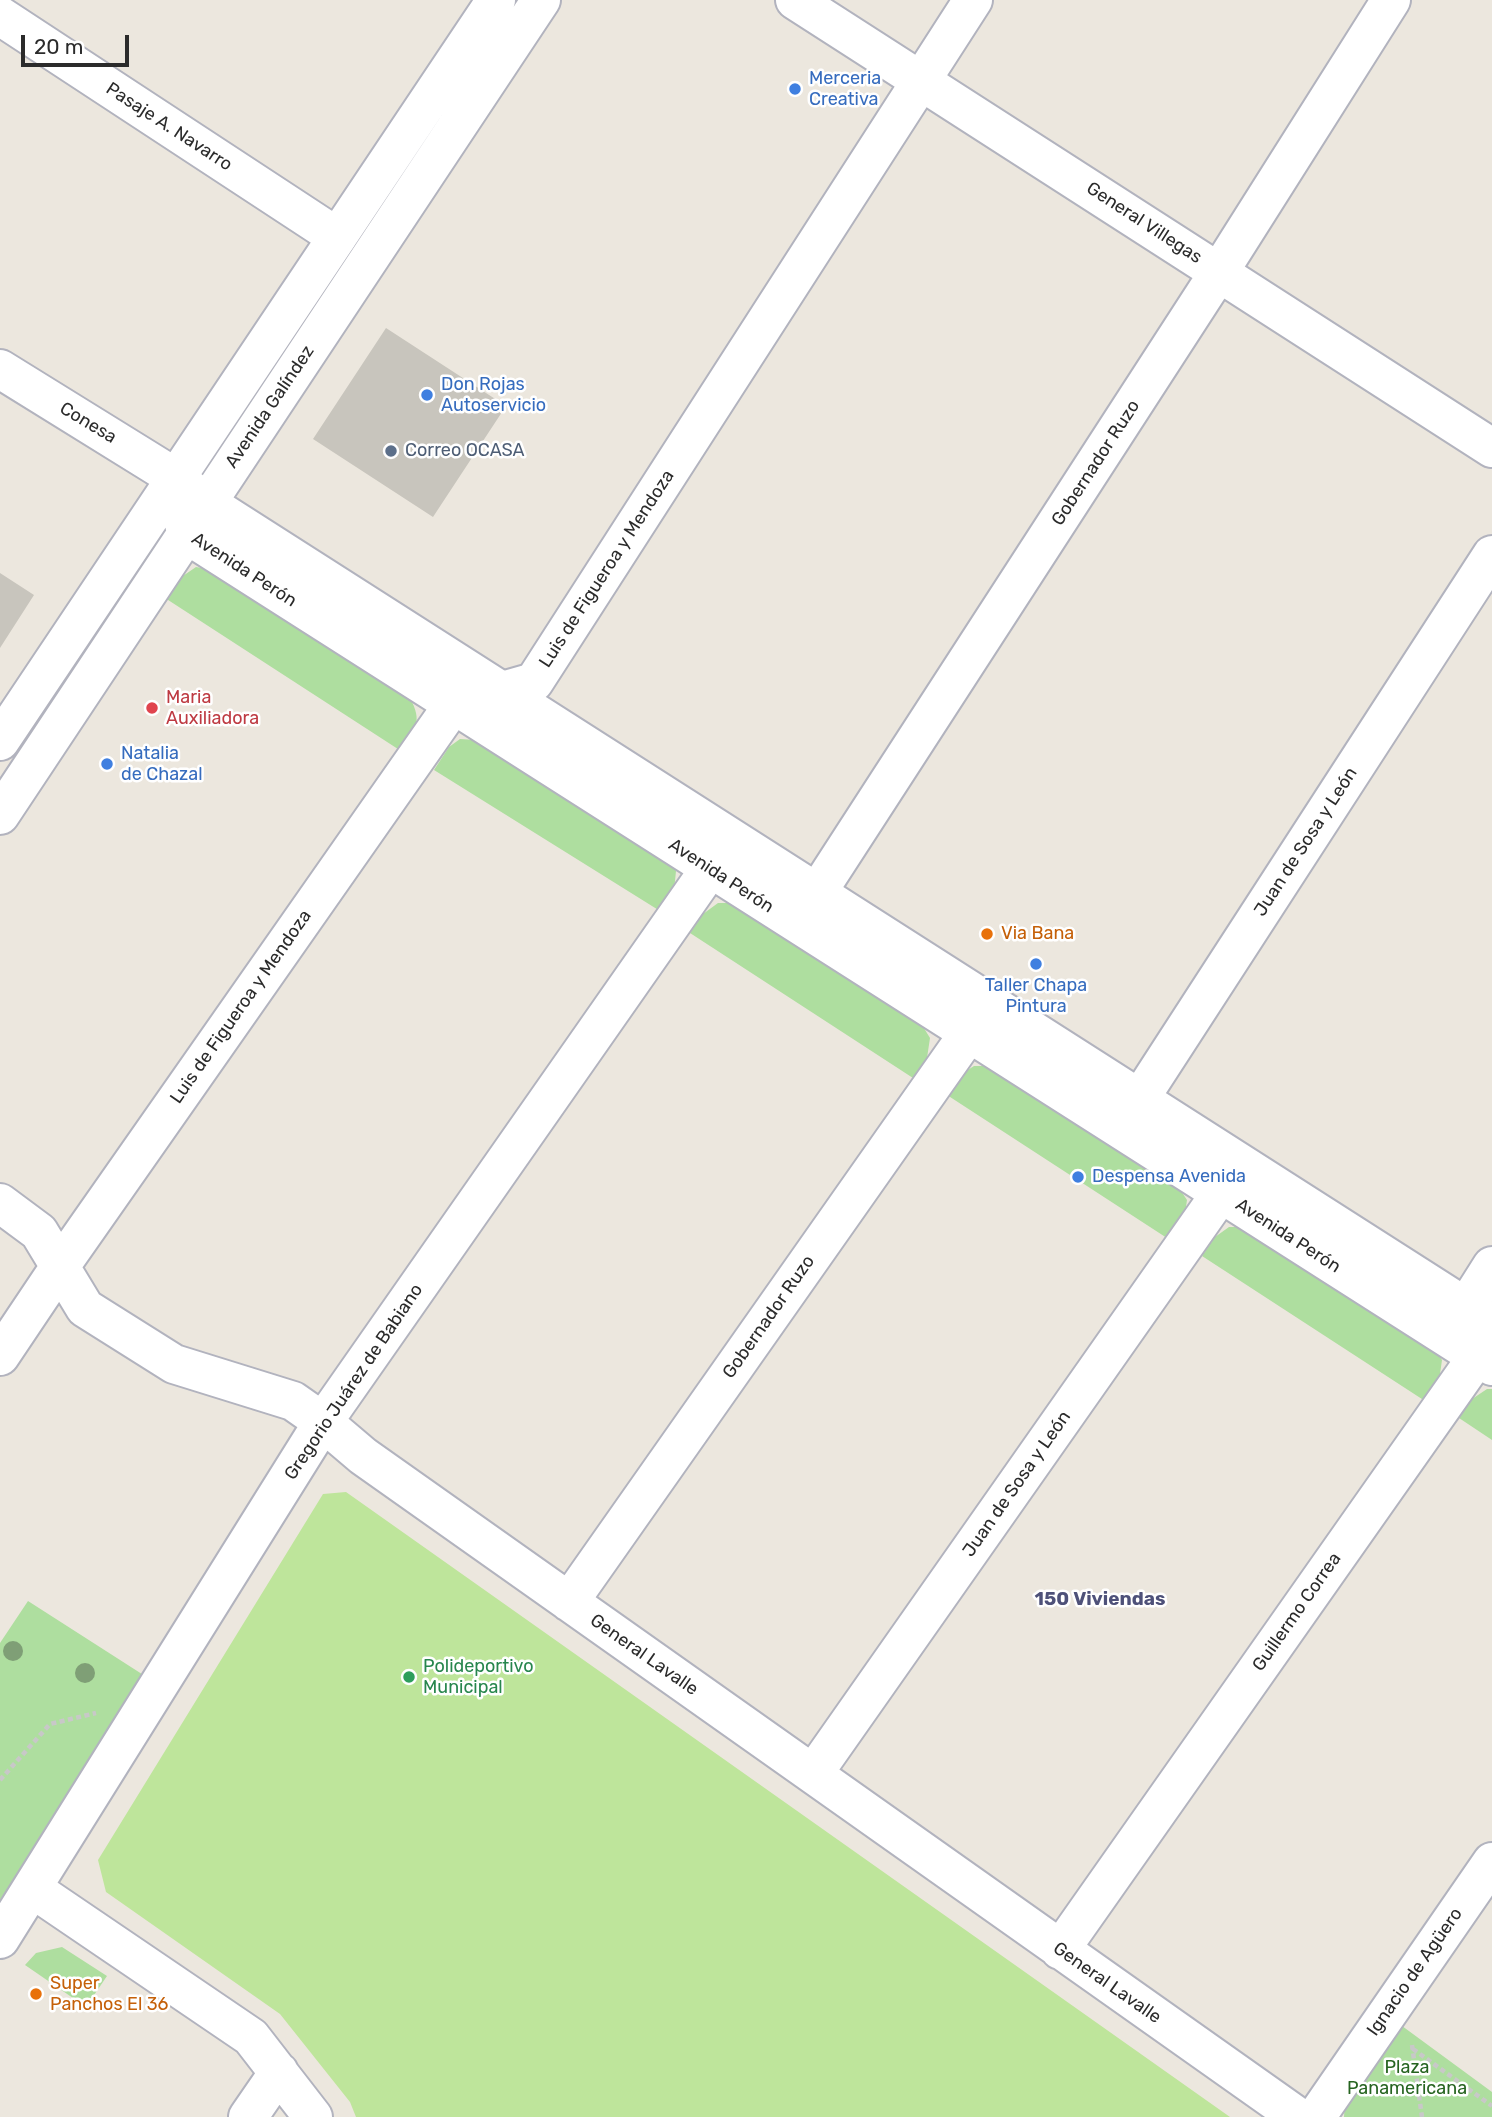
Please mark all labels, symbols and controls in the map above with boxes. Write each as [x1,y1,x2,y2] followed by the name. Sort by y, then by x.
[24,21,133,65] scale bar
[34,34,83,59] text: 20 m
[809,68,881,110] place label: Merceria Creativa
[102,78,236,176] street label: Pasaje A. Navarro
[787,81,803,97] marker: Merceria Creativa
[1082,178,1206,268] street label: General Villegas
[221,342,319,472] street label: Avenida Galíndez
[441,374,546,416] place label: Don Rojas Autoservicio
[419,387,435,403] marker: Don Rojas Autoservicio
[1047,396,1145,530] street label: Gobernador Ruzo
[56,398,120,448] street label: Conesa
[405,440,525,462] place label: Correo OCASA
[383,443,399,459] marker: Correo OCASA
[535,466,679,672] street label: Luis de Figueroa y Mendoza
[187,528,301,612] street label: Avenida Perón
[166,687,259,730] place label: Maria Auxiliadora
[144,700,160,716] marker: Maria Auxiliadora
[121,743,203,786] place label: Natalia de Chazal
[99,756,115,772] marker: Natalia de Chazal
[1250,763,1362,921] street label: Juan de Sosa y León
[664,834,778,918] street label: Avenida Perón
[166,906,316,1108] street label: Luis de Figueroa y Mendoza
[1001,923,1074,945] place label: Via Bana
[979,926,995,942] marker: Via Bana
[1028,956,1044,972] marker: Taller Chapa Pintura
[985,975,1087,1018] place label: Taller Chapa Pintura
[1092,1166,1246,1188] place label: Despensa Avenida
[1070,1169,1086,1185] marker: Despensa Avenida
[1231,1194,1345,1278] street label: Avenida Perón
[718,1251,820,1383] street label: Gobernador Ruzo
[280,1280,428,1484] street label: Gregorio Juárez de Babiano
[958,1407,1076,1561] street label: Juan de Sosa y León
[1248,1549,1346,1675] street label: Guillermo Correa
[1034,1589,1166,1611] district label: 150 Viviendas
[586,1610,702,1700] street label: General Lavalle
[423,1656,534,1698] place label: Polideportivo Municipal
[401,1669,417,1685] marker: Polideportivo Municipal
[1363,1904,1467,2040] street label: Ignacio de Agüero
[1049,1938,1165,2028] street label: General Lavalle
[50,1973,168,2016] place label: Super Panchos El 36
[28,1986,44,2002] marker: Super Panchos El 36
[1347,2057,1467,2100] park label: Plaza Panamericana

